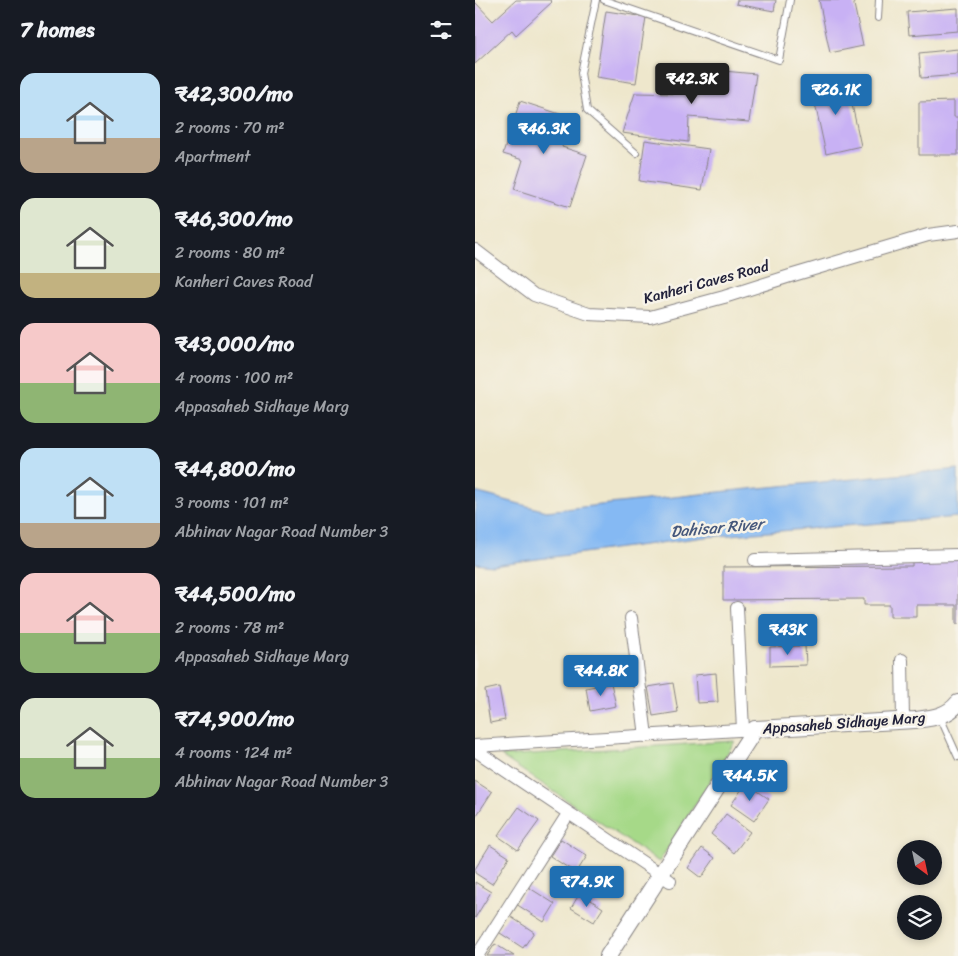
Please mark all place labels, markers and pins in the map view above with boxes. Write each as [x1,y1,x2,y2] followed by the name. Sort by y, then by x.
[651,62,733,105] pin: ₹42.3K
[795,74,877,116] pin: ₹26.1K
[503,112,585,155] pin: ₹46.3K
[758,614,818,656] pin: ₹43K
[560,654,642,697] pin: ₹44.8K
[709,760,791,802] pin: ₹44.5K
[546,866,628,908] pin: ₹74.9K

